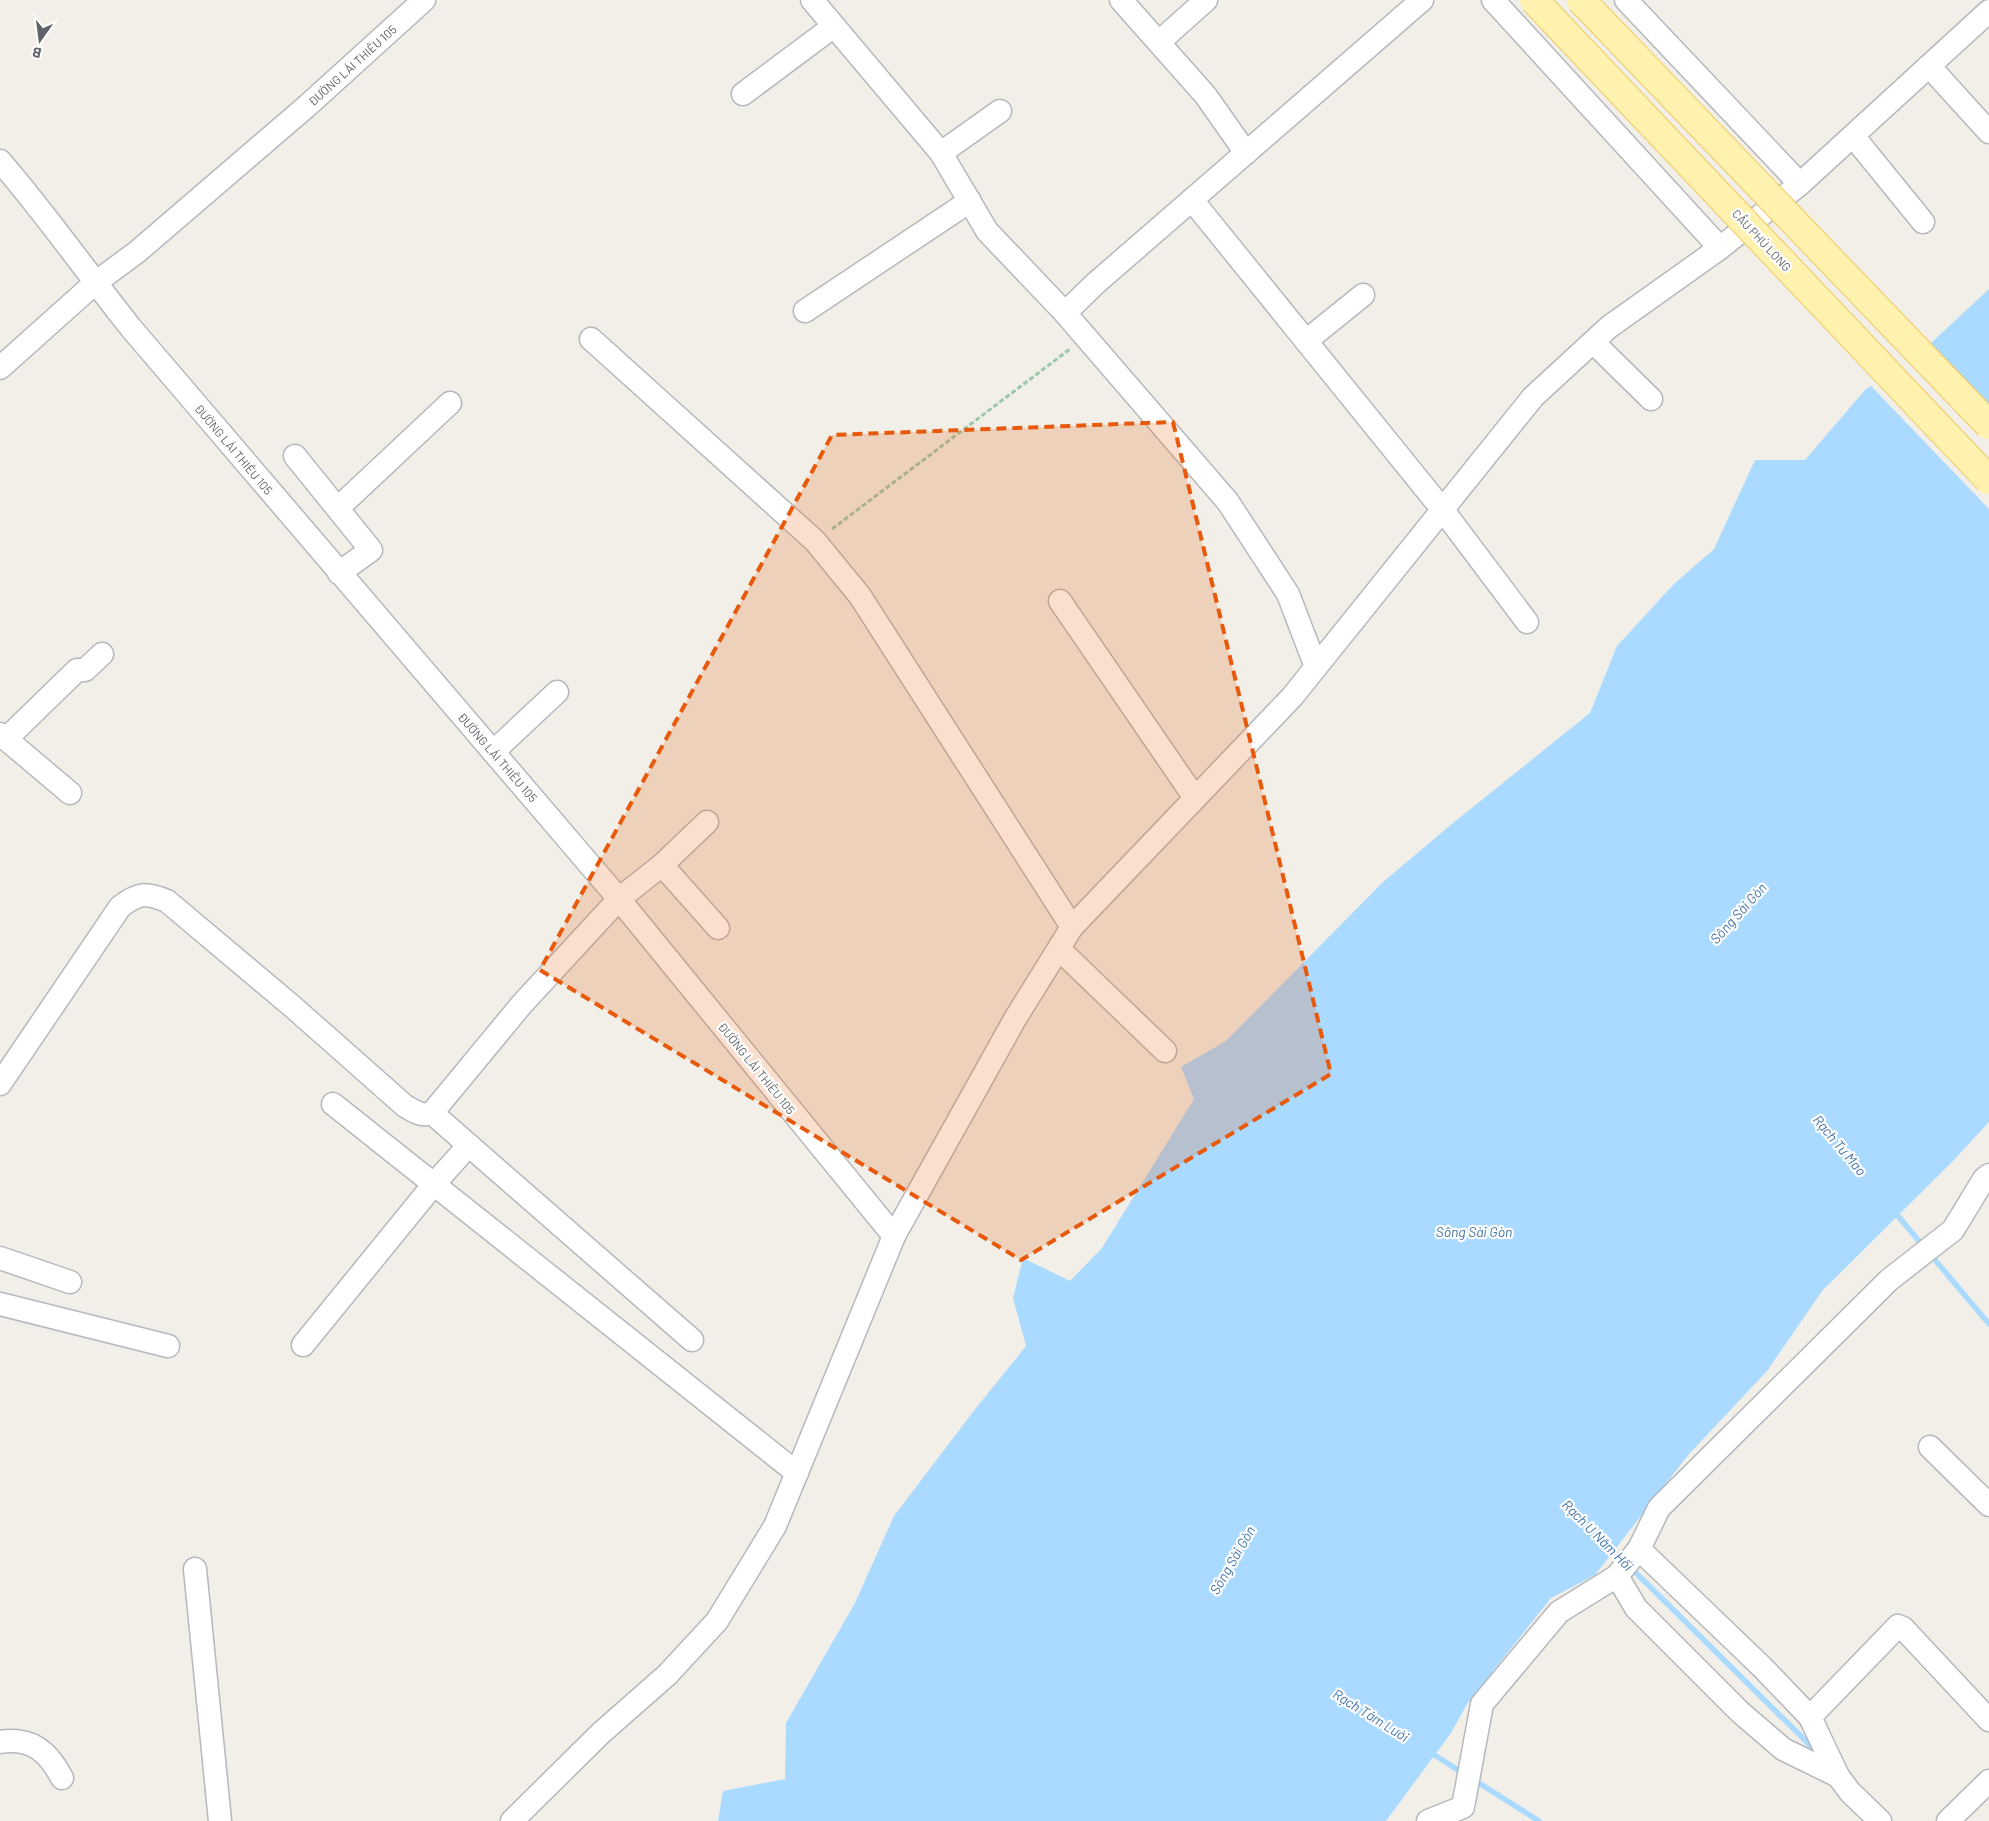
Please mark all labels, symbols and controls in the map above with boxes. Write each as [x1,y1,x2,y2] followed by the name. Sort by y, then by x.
[15,15,65,65] north arrow
[305,22,399,108] street label: ĐƯỜNG LÁI THIÊU 105
[30,44,43,62] text: B
[1730,206,1794,274] street label: CẦU PHÚ LONG
[192,401,276,497] street label: ĐƯỜNG LÁI THIÊU 105
[455,710,541,804] street label: ĐƯỜNG LÁI THIÊU 105
[1706,879,1770,947] water label: Sông Sài Gòn
[716,1019,798,1117] street label: ĐƯỜNG LÁI THIÊU 105
[1810,1111,1870,1179] water label: Rạch Tư Mao
[1436,1223,1512,1240] water label: Sông Sài Gòn
[1559,1496,1637,1574] water label: Rạch U Năm Hối
[1206,1523,1258,1597] water label: Sông Sài Gòn
[1330,1685,1413,1745] water label: Rạch Tám Lưới

